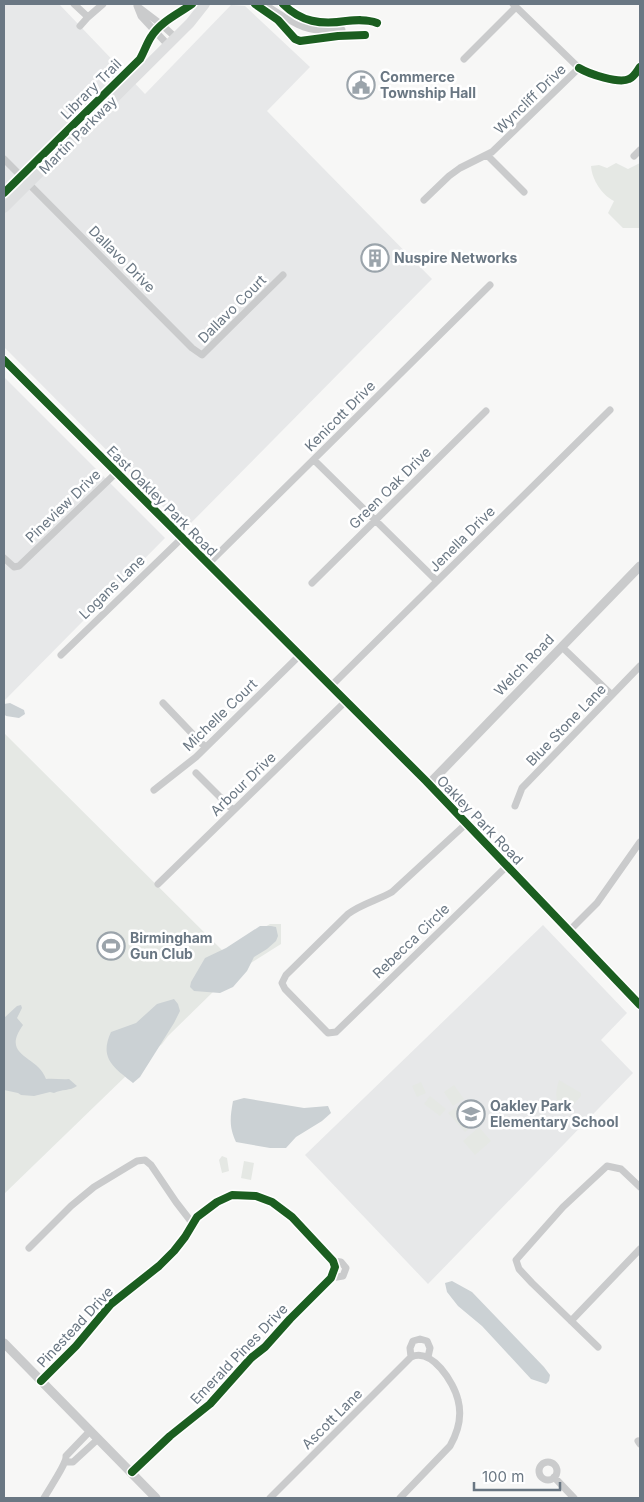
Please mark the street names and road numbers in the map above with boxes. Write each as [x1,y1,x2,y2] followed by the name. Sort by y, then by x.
[57,55,124,122] street label: Library Trail
[490,60,569,137] street label: Wyncliff Drive
[35,92,120,177] street label: Martin Parkway
[86,222,159,295] street label: Dallavo Drive
[194,271,270,346] street label: Dallavo Court
[301,377,378,454] street label: Kenicott Drive
[104,442,221,559] street label: East Oakley Park Road
[345,443,434,532] street label: Green Oak Drive
[22,466,104,546] street label: Pineview Drive
[425,502,498,575] street label: Jenella Drive
[75,551,148,622] street label: Logans Lane
[490,630,557,699] street label: Welch Road
[179,675,261,754] street label: Michelle Court
[522,680,609,769] street label: Blue Stone Lane
[206,748,279,819] street label: Arbour Drive
[434,772,527,868] street label: Oakley Park Road
[369,900,452,981] street label: Rebecca Circle
[33,1283,116,1370] street label: Pinestead Drive
[186,1300,291,1407] street label: Emerald Pines Drive
[298,1385,365,1452] street label: Ascott Lane

